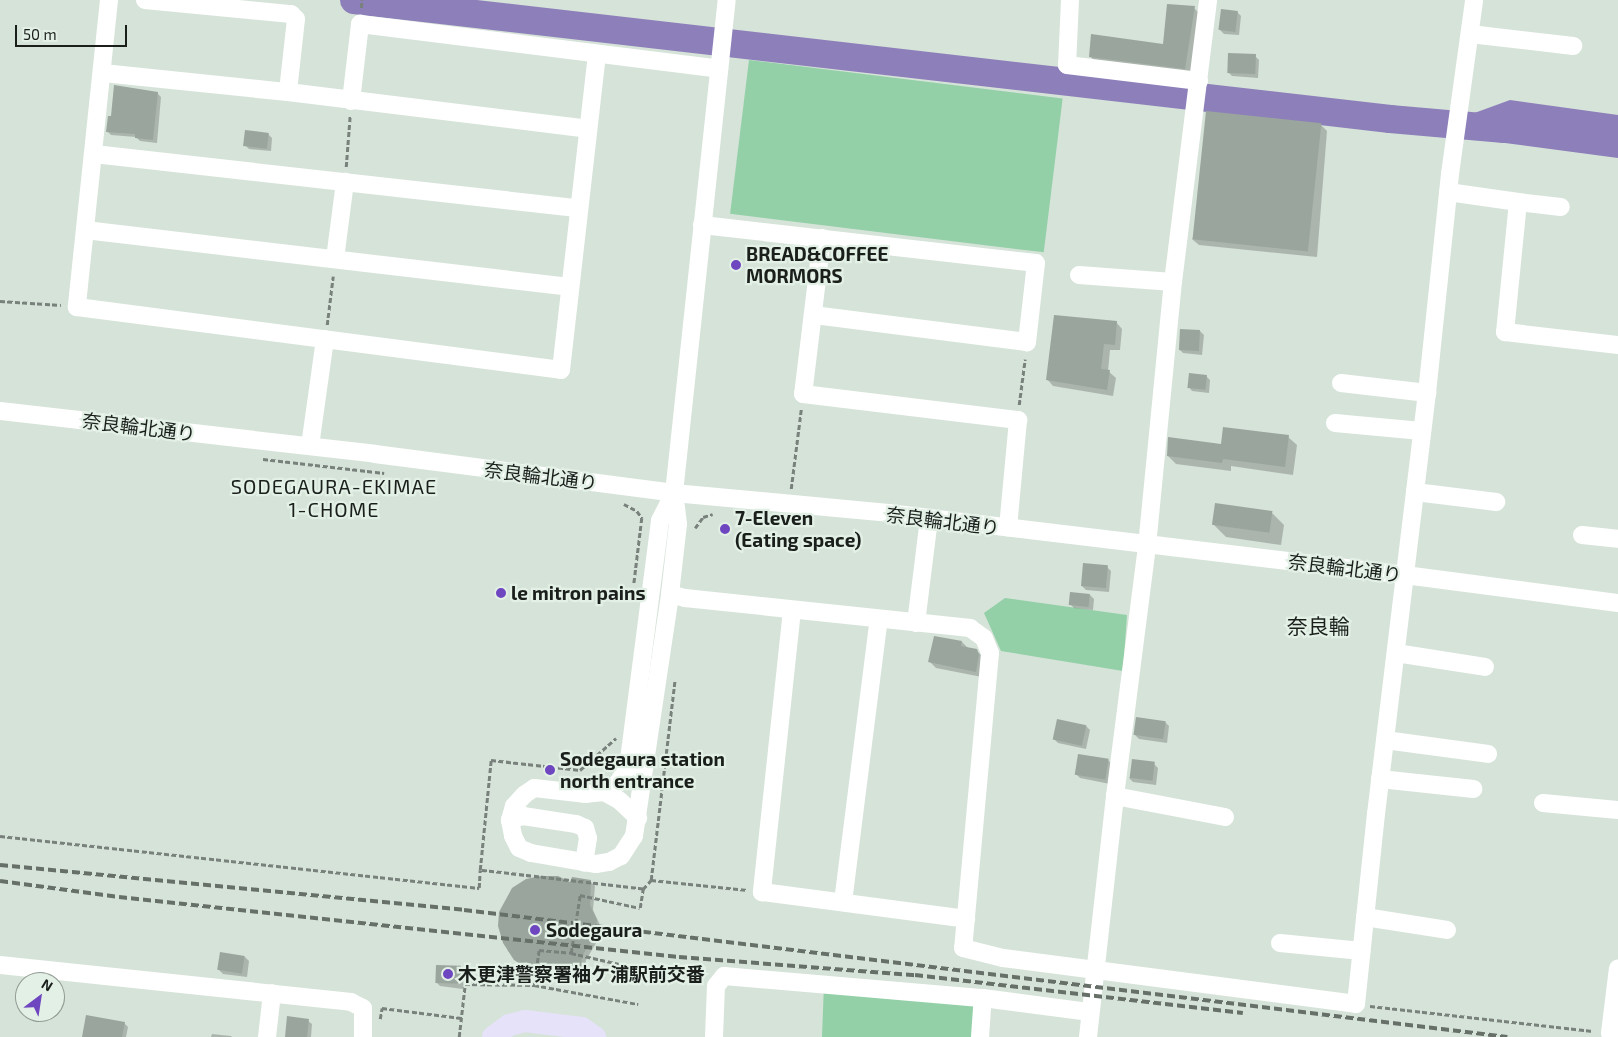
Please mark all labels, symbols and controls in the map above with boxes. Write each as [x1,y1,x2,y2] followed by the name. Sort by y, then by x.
[18,15,130,47] scale bar
[23,25,57,43] text: 50 m
[746,243,889,287] place label: BREAD&COFFEE MORMORS
[730,259,742,271] marker: BREAD&COFFEE MORMORS
[81,409,197,445] street label: 奈良輪北通り
[483,458,599,494] street label: 奈良輪北通り
[229,475,439,522] district label: SODEGAURA-EKIMAE 1-CHOME
[885,503,1001,539] street label: 奈良輪北通り
[735,507,861,551] place label: 7-Eleven (Eating space)
[719,523,731,535] marker: 7-Eleven (Eating space)
[1287,550,1403,586] street label: 奈良輪北通り
[511,582,645,604] place label: le mitron pains
[495,587,507,599] marker: le mitron pains
[1287,613,1349,639] district label: 奈良輪
[560,748,725,792] place label: Sodegaura station north entrance
[544,764,556,776] marker: Sodegaura station north entrance
[546,919,642,941] place label: Sodegaura
[528,923,542,937] marker: Sodegaura
[458,963,705,985] place label: 木更津警察署袖ケ浦駅前交番
[442,968,454,980] marker: 木更津警察署袖ケ浦駅前交番
[15,972,65,1022] north arrow
[39,975,56,994] text: N

